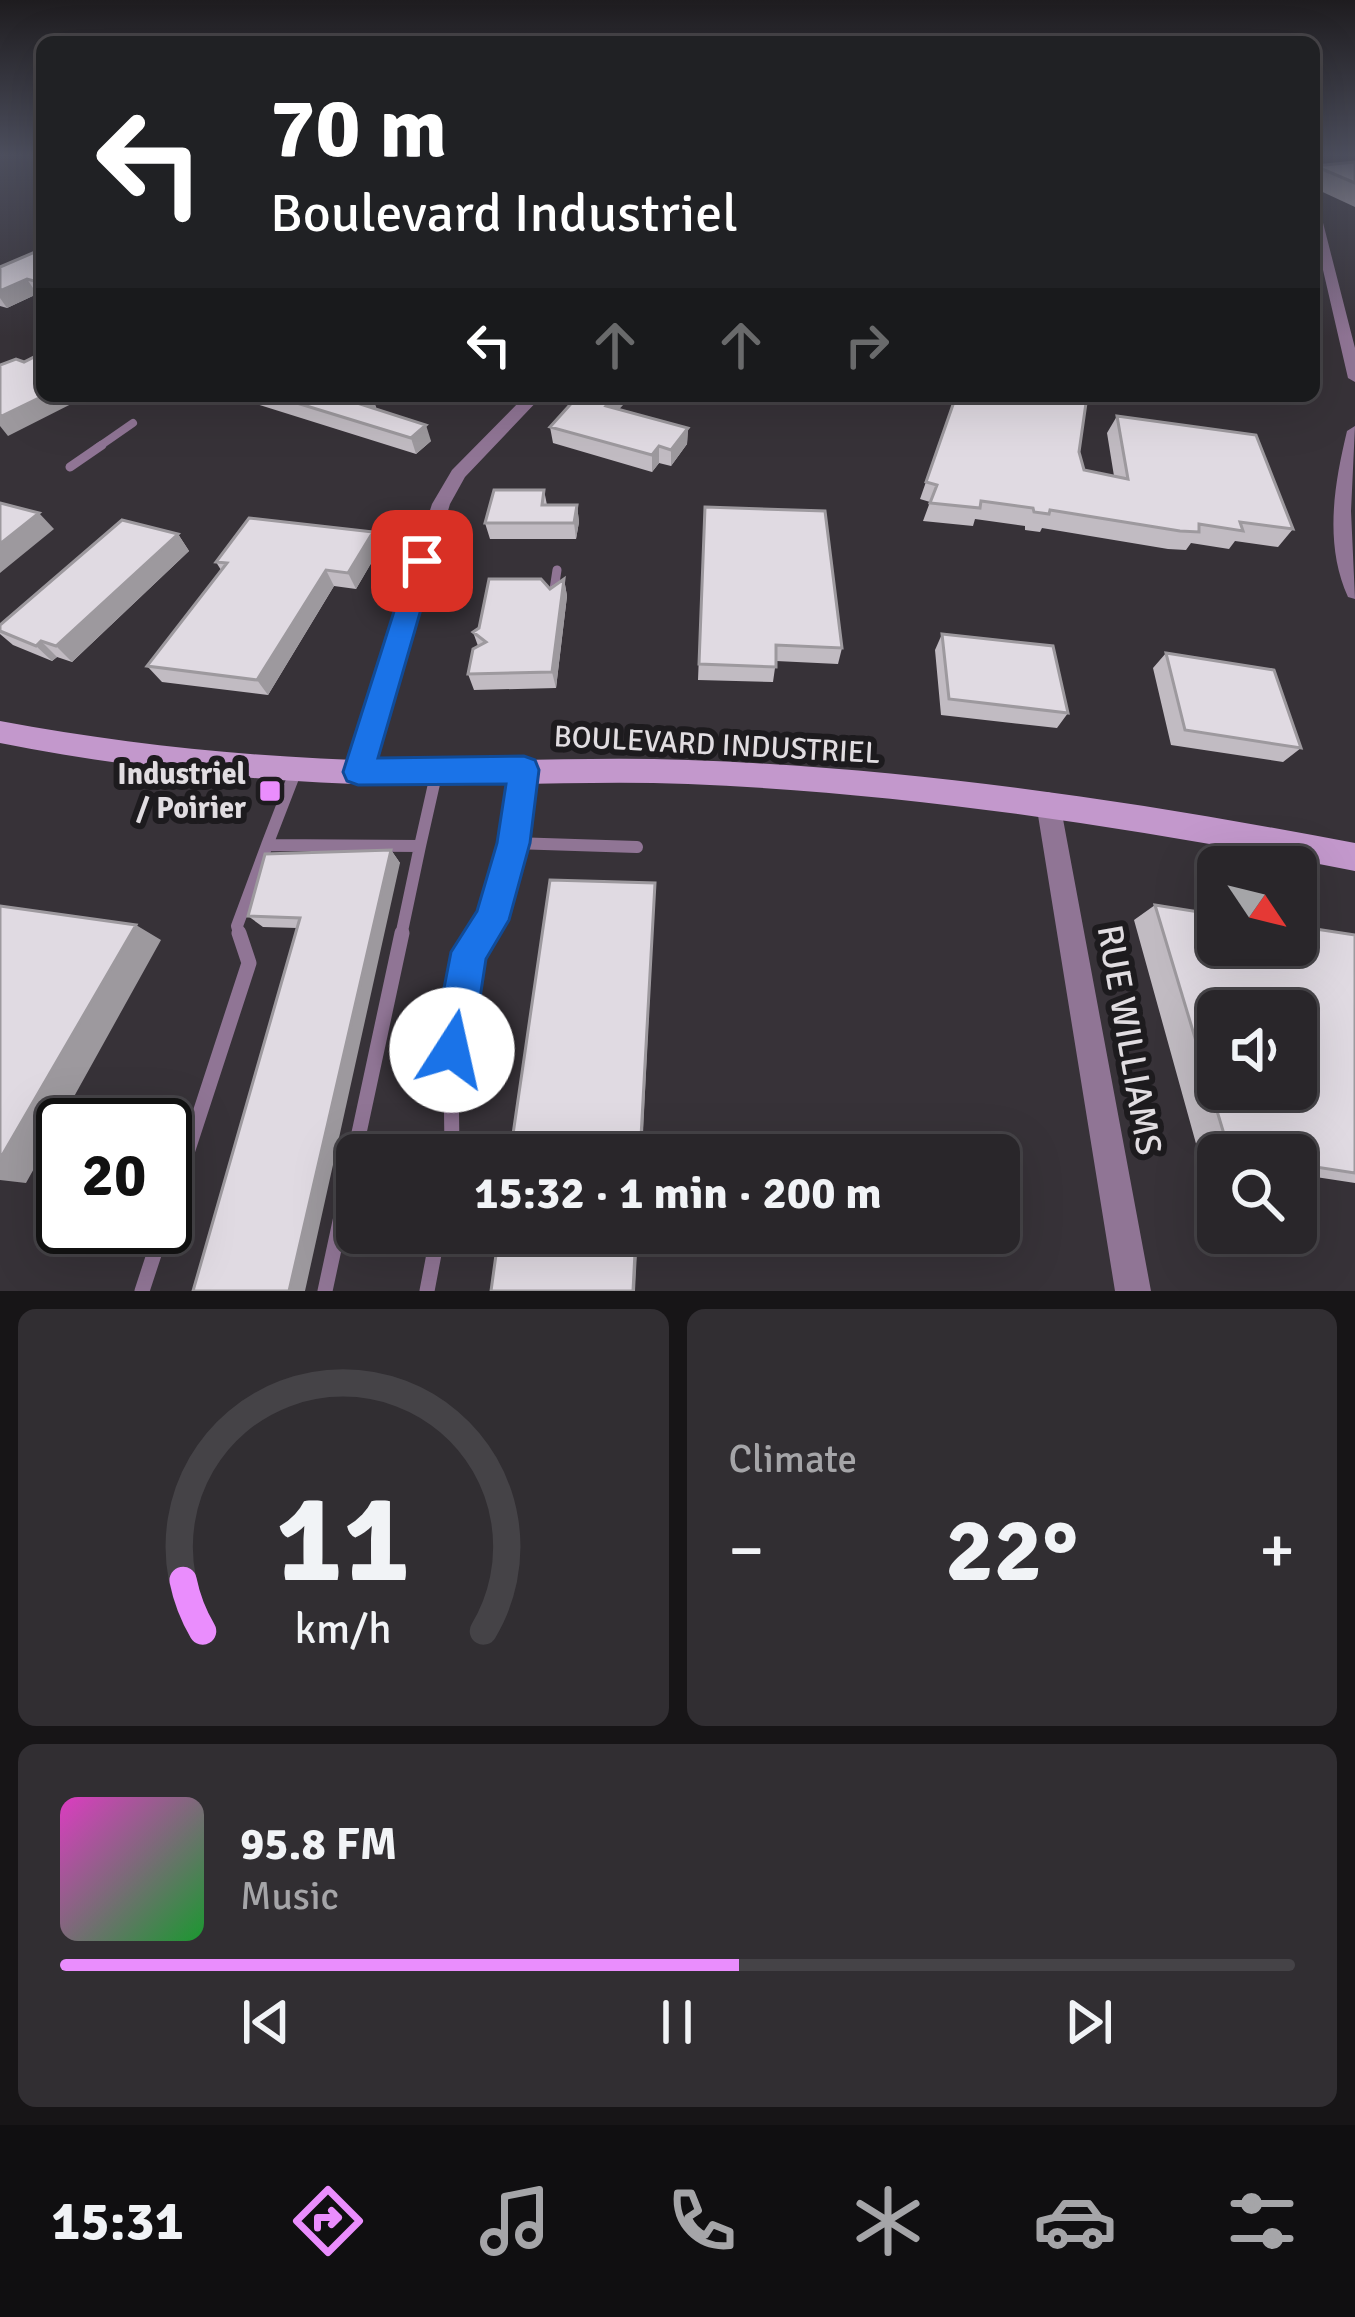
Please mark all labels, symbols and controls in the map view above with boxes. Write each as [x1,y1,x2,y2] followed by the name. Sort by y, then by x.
[270,77,447,181] text: 70 m
[72,84,228,240] icon: left
[270,180,738,247] text: Boulevard Industriel
[456,312,522,378] icon: left
[582,312,648,378] icon: ahead
[708,312,774,378] icon: ahead
[834,312,900,378] icon: right
[371,510,473,612] pin
[389,528,455,594] icon: arrive
[553,718,881,772] street label: BOULEVARD INDUSTRIEL
[117,756,246,827] place label: Industriel / Poirier
[257,778,283,804] marker: Industriel / Poirier
[1197,846,1317,966] north arrow
[1197,846,1317,1254] map controls
[1087,921,1171,1159] street label: RUE WILLIAMS
[389,987,515,1113] position arrow
[1197,990,1317,1110] button: sound
[36,1098,192,1254] speed limit sign: 20
[1197,1134,1317,1254] button: search
[474,1166,882,1221] text: 15:32 · 1 min · 200 m
[729,1435,857,1483] text: Climate
[276,1463,411,1616] text: 11
[945,1495,1078,1606] text: 22°
[729,1510,764,1591] text: −
[1259,1510,1295,1591] text: +
[295,1602,392,1655] text: km/h
[240,1817,397,1872] text: 95.8 FM
[240,1872,339,1920] text: Music
[233,1989,299,2055] icon: previous
[644,1989,710,2055] icon: pause
[1056,1989,1122,2055] icon: next
[286,2179,370,2263] icon: directions
[473,2179,557,2263] icon: music
[660,2179,744,2263] icon: phone
[846,2179,930,2263] icon: climate
[1033,2179,1117,2263] icon: car
[1220,2179,1304,2263] icon: filters
[51,2188,184,2255] text: 15:31

